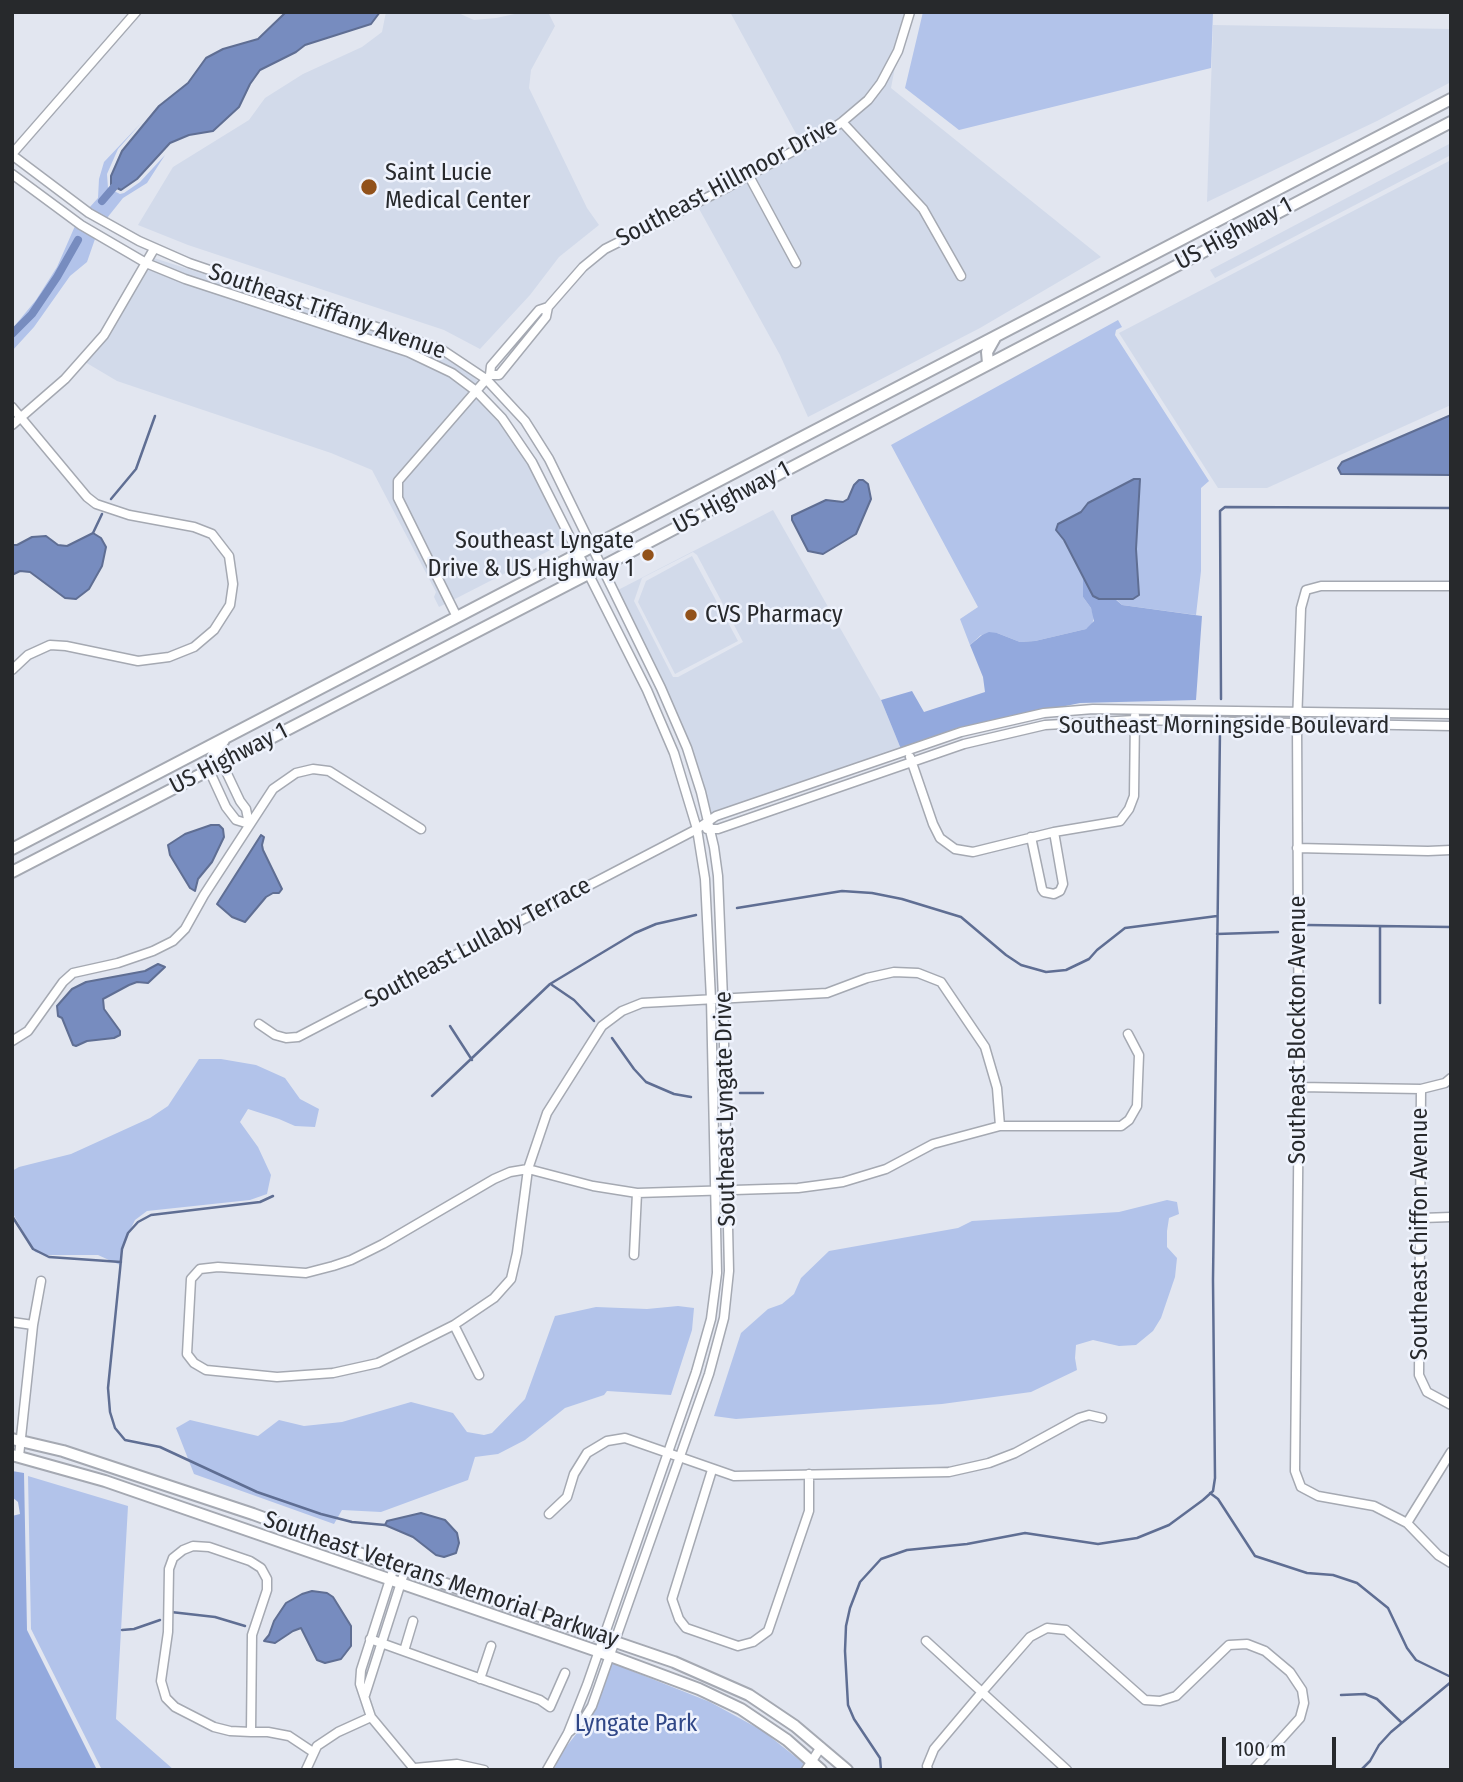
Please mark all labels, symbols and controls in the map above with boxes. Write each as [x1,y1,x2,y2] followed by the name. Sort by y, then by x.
[611,112,843,254] street label: Southeast Hillmoor Drive
[385,159,530,215] place label: Saint Lucie Medical Center
[359,177,379,197] marker: Saint Lucie Medical Center
[1171,191,1297,277] street label: US Highway 1
[205,258,449,366] street label: Southeast Tiffany Avenue
[669,455,795,541] street label: US Highway 1
[427,527,634,583] place label: Southeast Lyngate Drive & US Highway 1
[640,547,656,563] marker: Southeast Lyngate Drive & US Highway 1
[705,601,843,629] place label: CVS Pharmacy
[683,607,699,623] marker: CVS Pharmacy
[1059,712,1389,740] street label: Southeast Morningside Boulevard
[165,717,293,801] street label: US Highway 1
[360,871,596,1015] street label: Southeast Lullaby Terrace
[1284,896,1312,1164] street label: Southeast Blockton Avenue
[710,991,742,1227] street label: Southeast Lyngate Drive
[1406,1108,1434,1360] street label: Southeast Chiffon Avenue
[260,1506,622,1654] street label: Southeast Veterans Memorial Parkway
[575,1710,697,1738] park label: Lyngate Park
[1225,1722,1339,1766] scale bar
[1235,1736,1286,1762] text: 100 m

